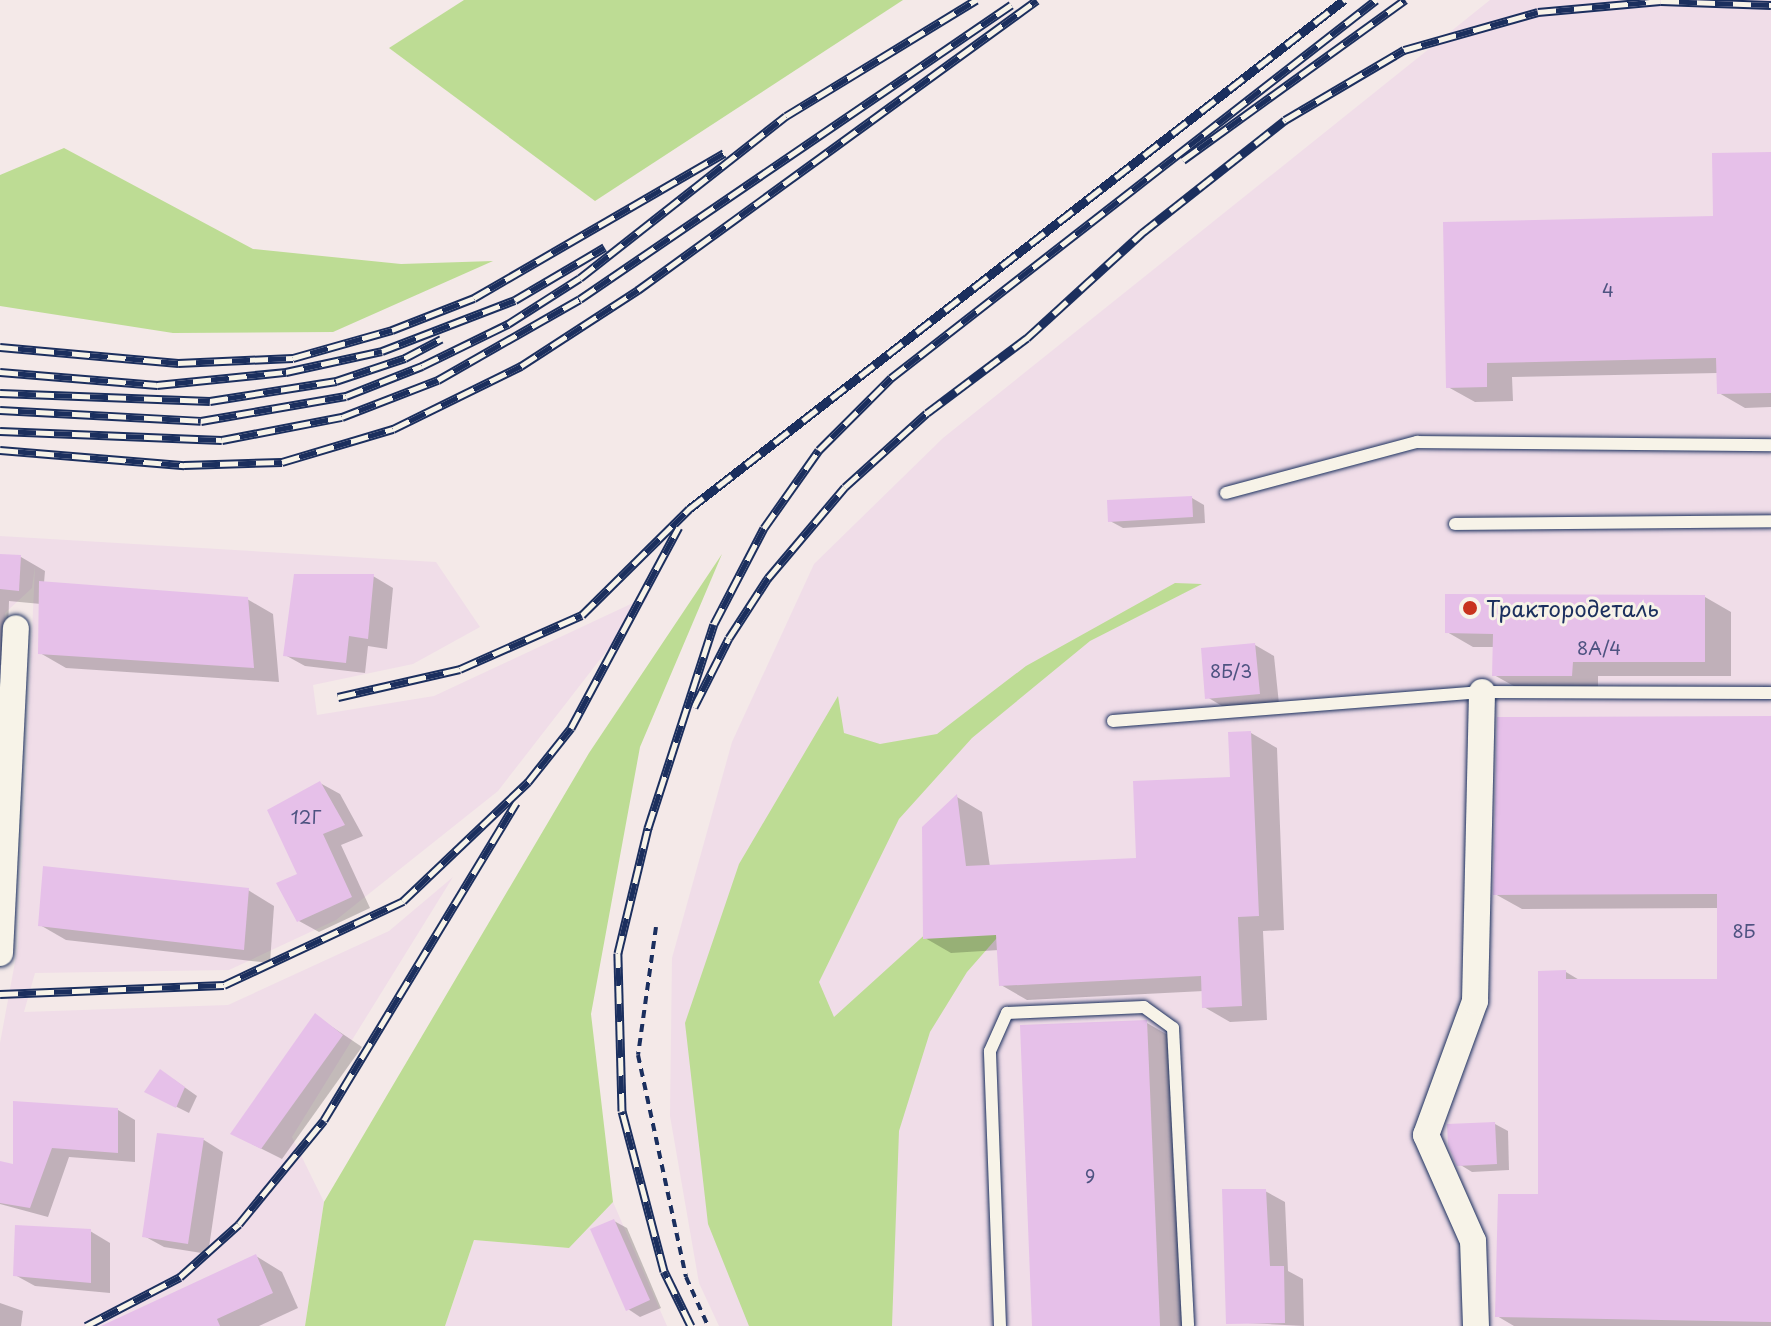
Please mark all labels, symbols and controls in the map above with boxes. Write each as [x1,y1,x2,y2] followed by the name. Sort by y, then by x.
[1602,279,1614,301] house number: 4
[1486,595,1659,621] place label: Трактородеталь
[1461,599,1479,617] marker: Трактородеталь
[1577,637,1621,659] house number: 8А/4
[1210,660,1252,682] house number: 8Б/3
[291,806,321,828] house number: 12Г
[1733,920,1755,942] house number: 8Б
[1085,1165,1095,1187] house number: 9

